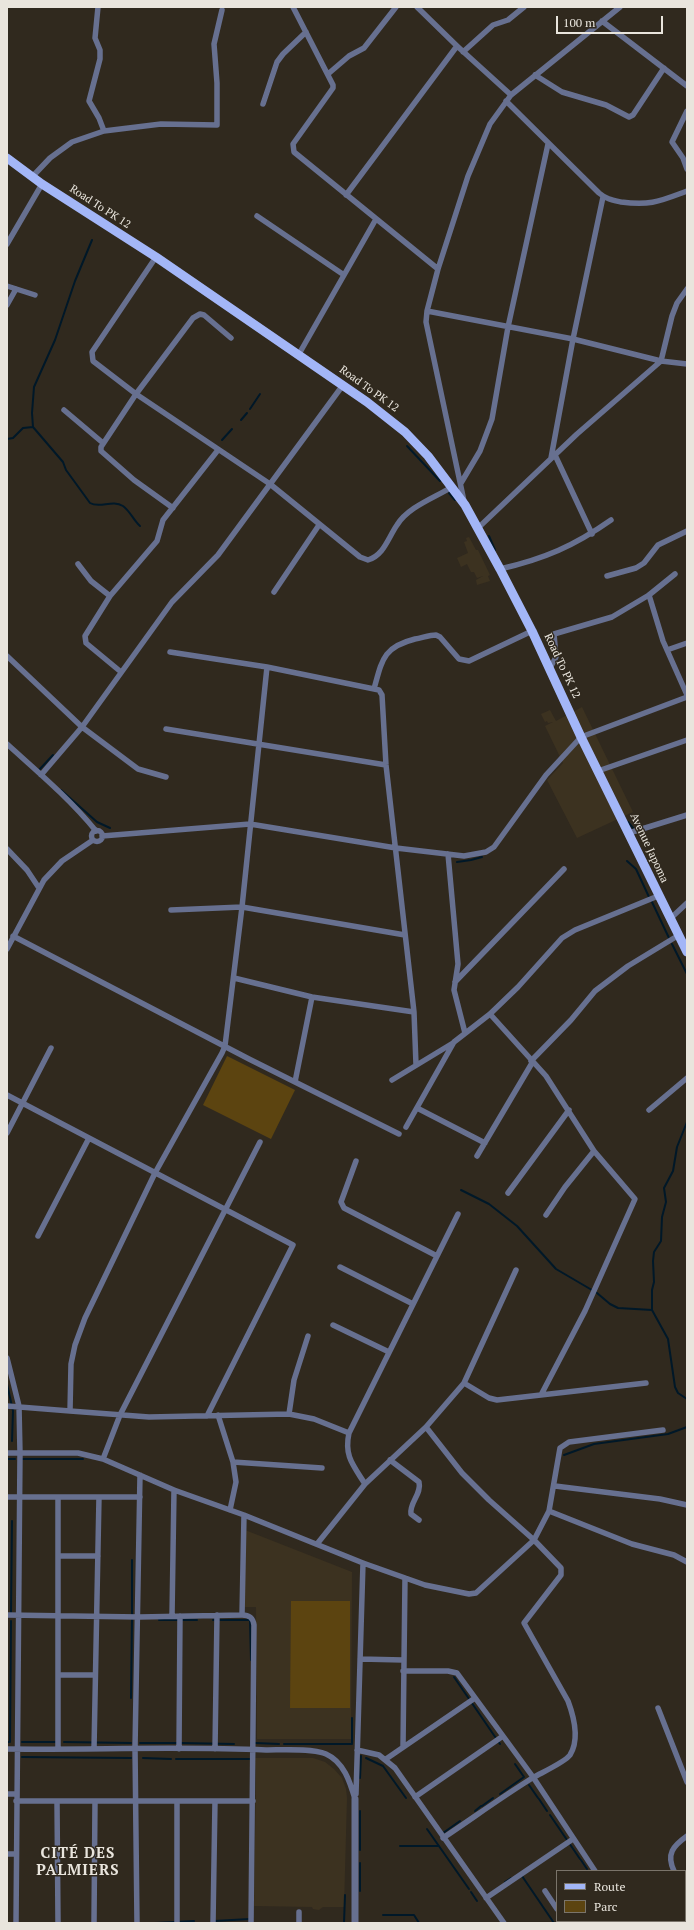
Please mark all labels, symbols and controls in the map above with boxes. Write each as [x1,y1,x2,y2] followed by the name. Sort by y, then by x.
[558,8,665,34] scale bar
[563,15,595,30] text: 100 m
[67,182,133,232] street label: Road To PK 12
[337,363,401,415] street label: Road To PK 12
[541,631,583,701] street label: Road To PK 12
[627,811,671,885] street label: Avenue Japoma
[36,1845,120,1880] district label: CITÉ DES PALMIERS
[556,1870,686,1922] legend
[594,1879,625,1894] text: Route
[594,1899,617,1914] text: Parc

